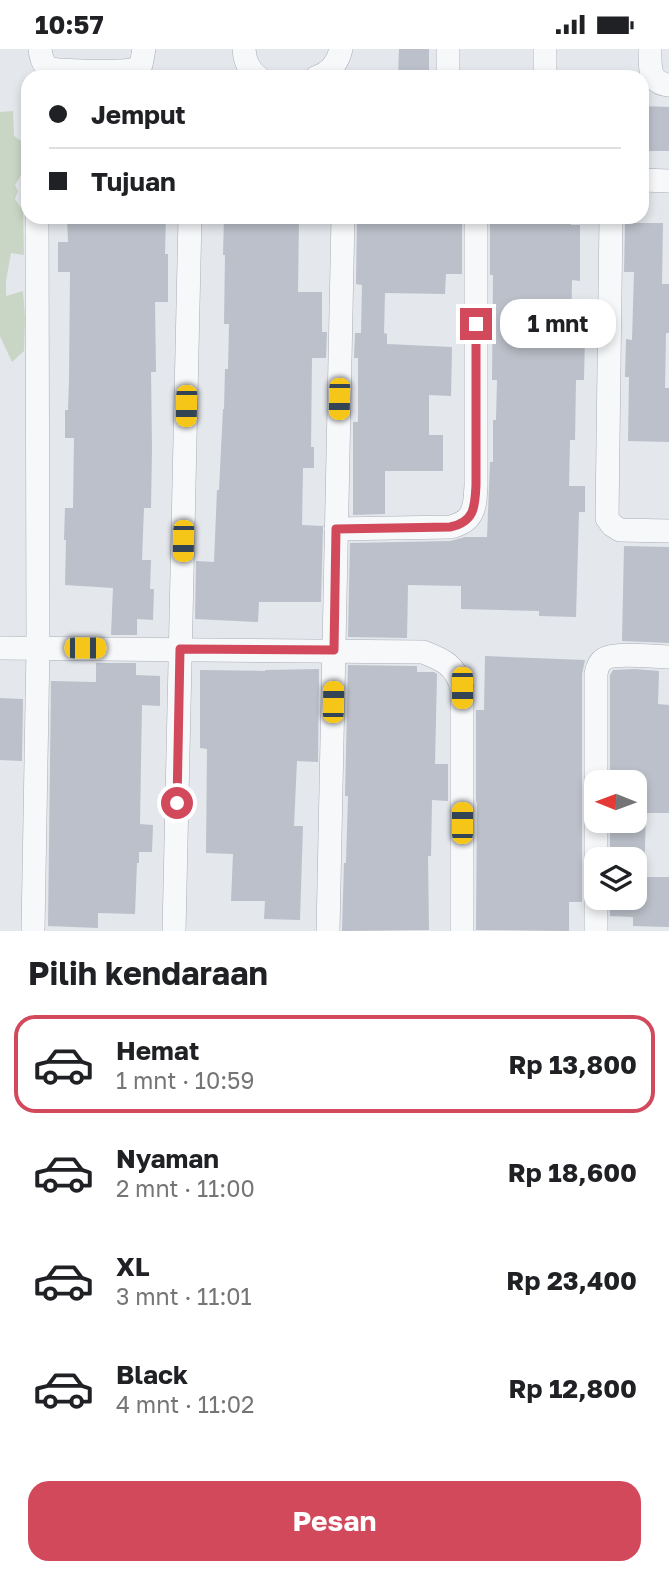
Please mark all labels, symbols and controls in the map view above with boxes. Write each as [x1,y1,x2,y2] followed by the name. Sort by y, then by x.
[35,9,104,40] text: 10:57
[91,99,186,130] text: Jemput
[91,166,176,197] text: Tujuan
[500,299,616,349] callout: 1 mnt
[460,308,492,340] route end
[528,309,588,337] text: 1 mnt
[329,378,350,420] car
[176,385,197,427] car
[173,520,194,562] car
[65,638,107,659] car
[452,667,473,709] car
[323,681,344,723] car
[584,770,648,833] north arrow
[584,770,647,910] map controls
[161,787,193,819] route start
[452,802,473,844] car
[584,847,647,910] button: layers
[28,954,268,992] text: Pilih kendaraan
[32,1033,95,1096] icon: car
[116,1035,199,1066] text: Hemat
[508,1049,637,1080] text: Rp 13,800
[116,1066,254,1094] text: 1 mnt · 10:59
[32,1141,95,1204] icon: car
[116,1143,219,1174] text: Nyaman
[508,1157,637,1188] text: Rp 18,600
[116,1174,255,1202] text: 2 mnt · 11:00
[32,1249,95,1312] icon: car
[116,1251,150,1282] text: XL
[506,1265,637,1296] text: Rp 23,400
[116,1282,252,1310] text: 3 mnt · 11:01
[32,1357,95,1420] icon: car
[116,1359,188,1390] text: Black
[508,1373,637,1404] text: Rp 12,800
[116,1390,254,1418] text: 4 mnt · 11:02
[28,1481,641,1561] button: Pesan

